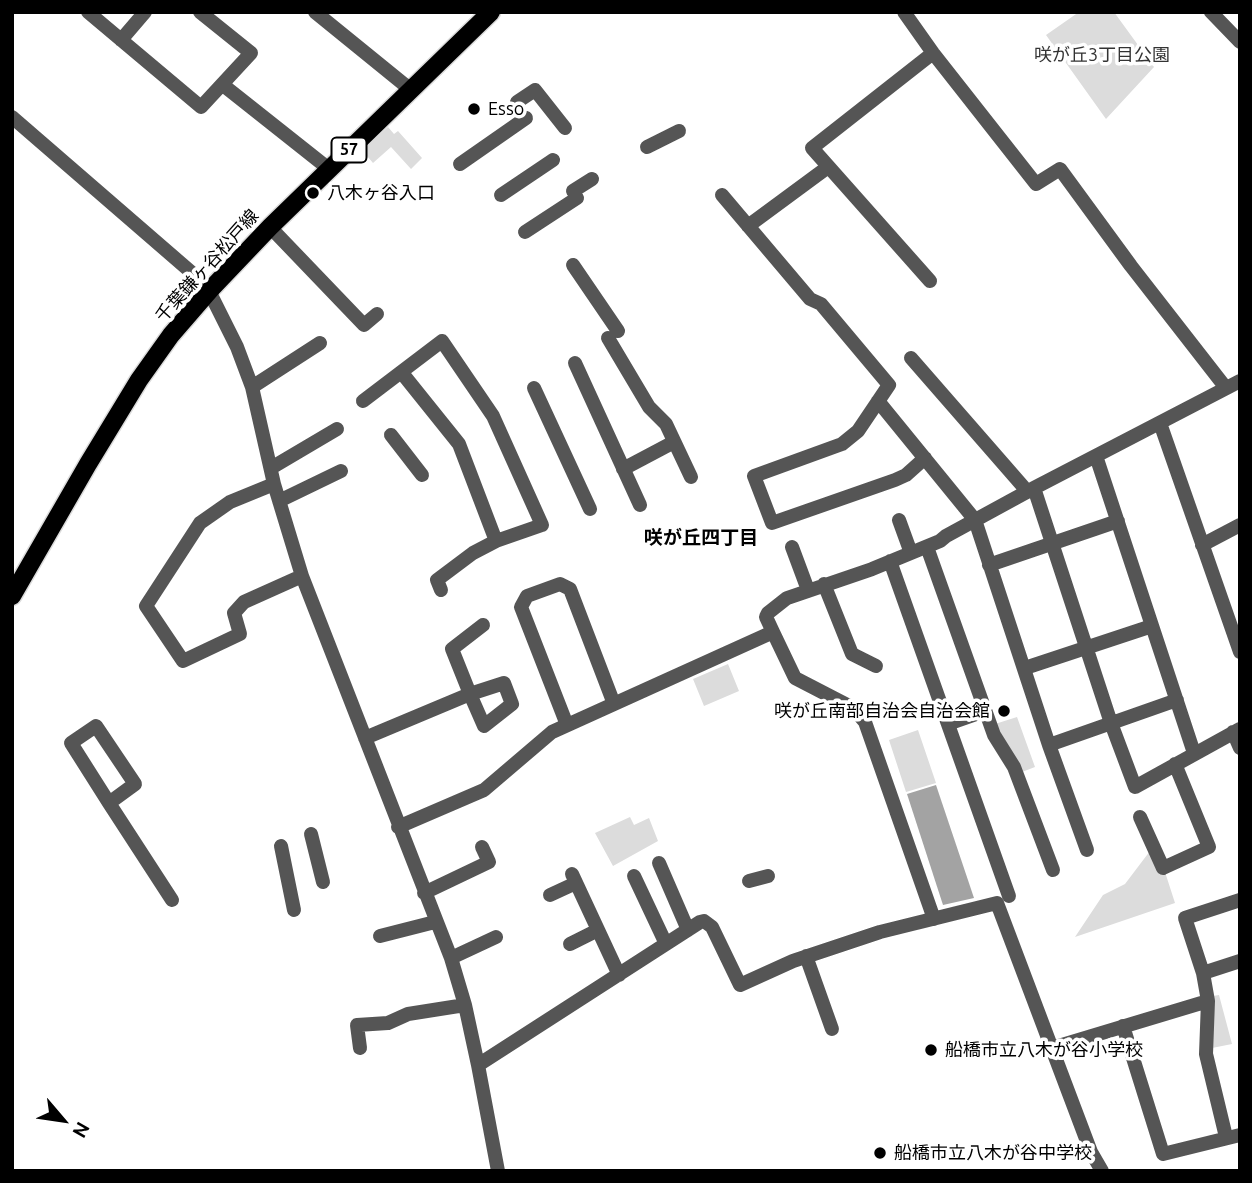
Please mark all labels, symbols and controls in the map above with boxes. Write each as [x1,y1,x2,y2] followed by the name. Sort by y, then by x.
[1034,44,1170,66] park label: 咲が丘3丁目公園
[488,98,524,120] place label: Esso
[466,101,482,117] marker: Esso
[332,138,366,162] road number: 57
[327,182,435,204] place label: 八木ヶ谷入口
[305,185,321,201] marker: 八木ヶ谷入口
[151,205,263,327] street label: 千葉鎌ヶ谷松戸線
[644,527,758,549] district label: 咲が丘四丁目
[774,700,990,722] place label: 咲が丘南部自治会自治会館
[996,703,1012,719] marker: 咲が丘南部自治会自治会館
[945,1039,1143,1061] place label: 船橋市立八木が谷小学校
[923,1042,939,1058] marker: 船橋市立八木が谷小学校
[28,1085,98,1155] north arrow
[68,1119,94,1142] text: N
[894,1142,1092,1164] place label: 船橋市立八木が谷中学校
[872,1145,888,1161] marker: 船橋市立八木が谷中学校

